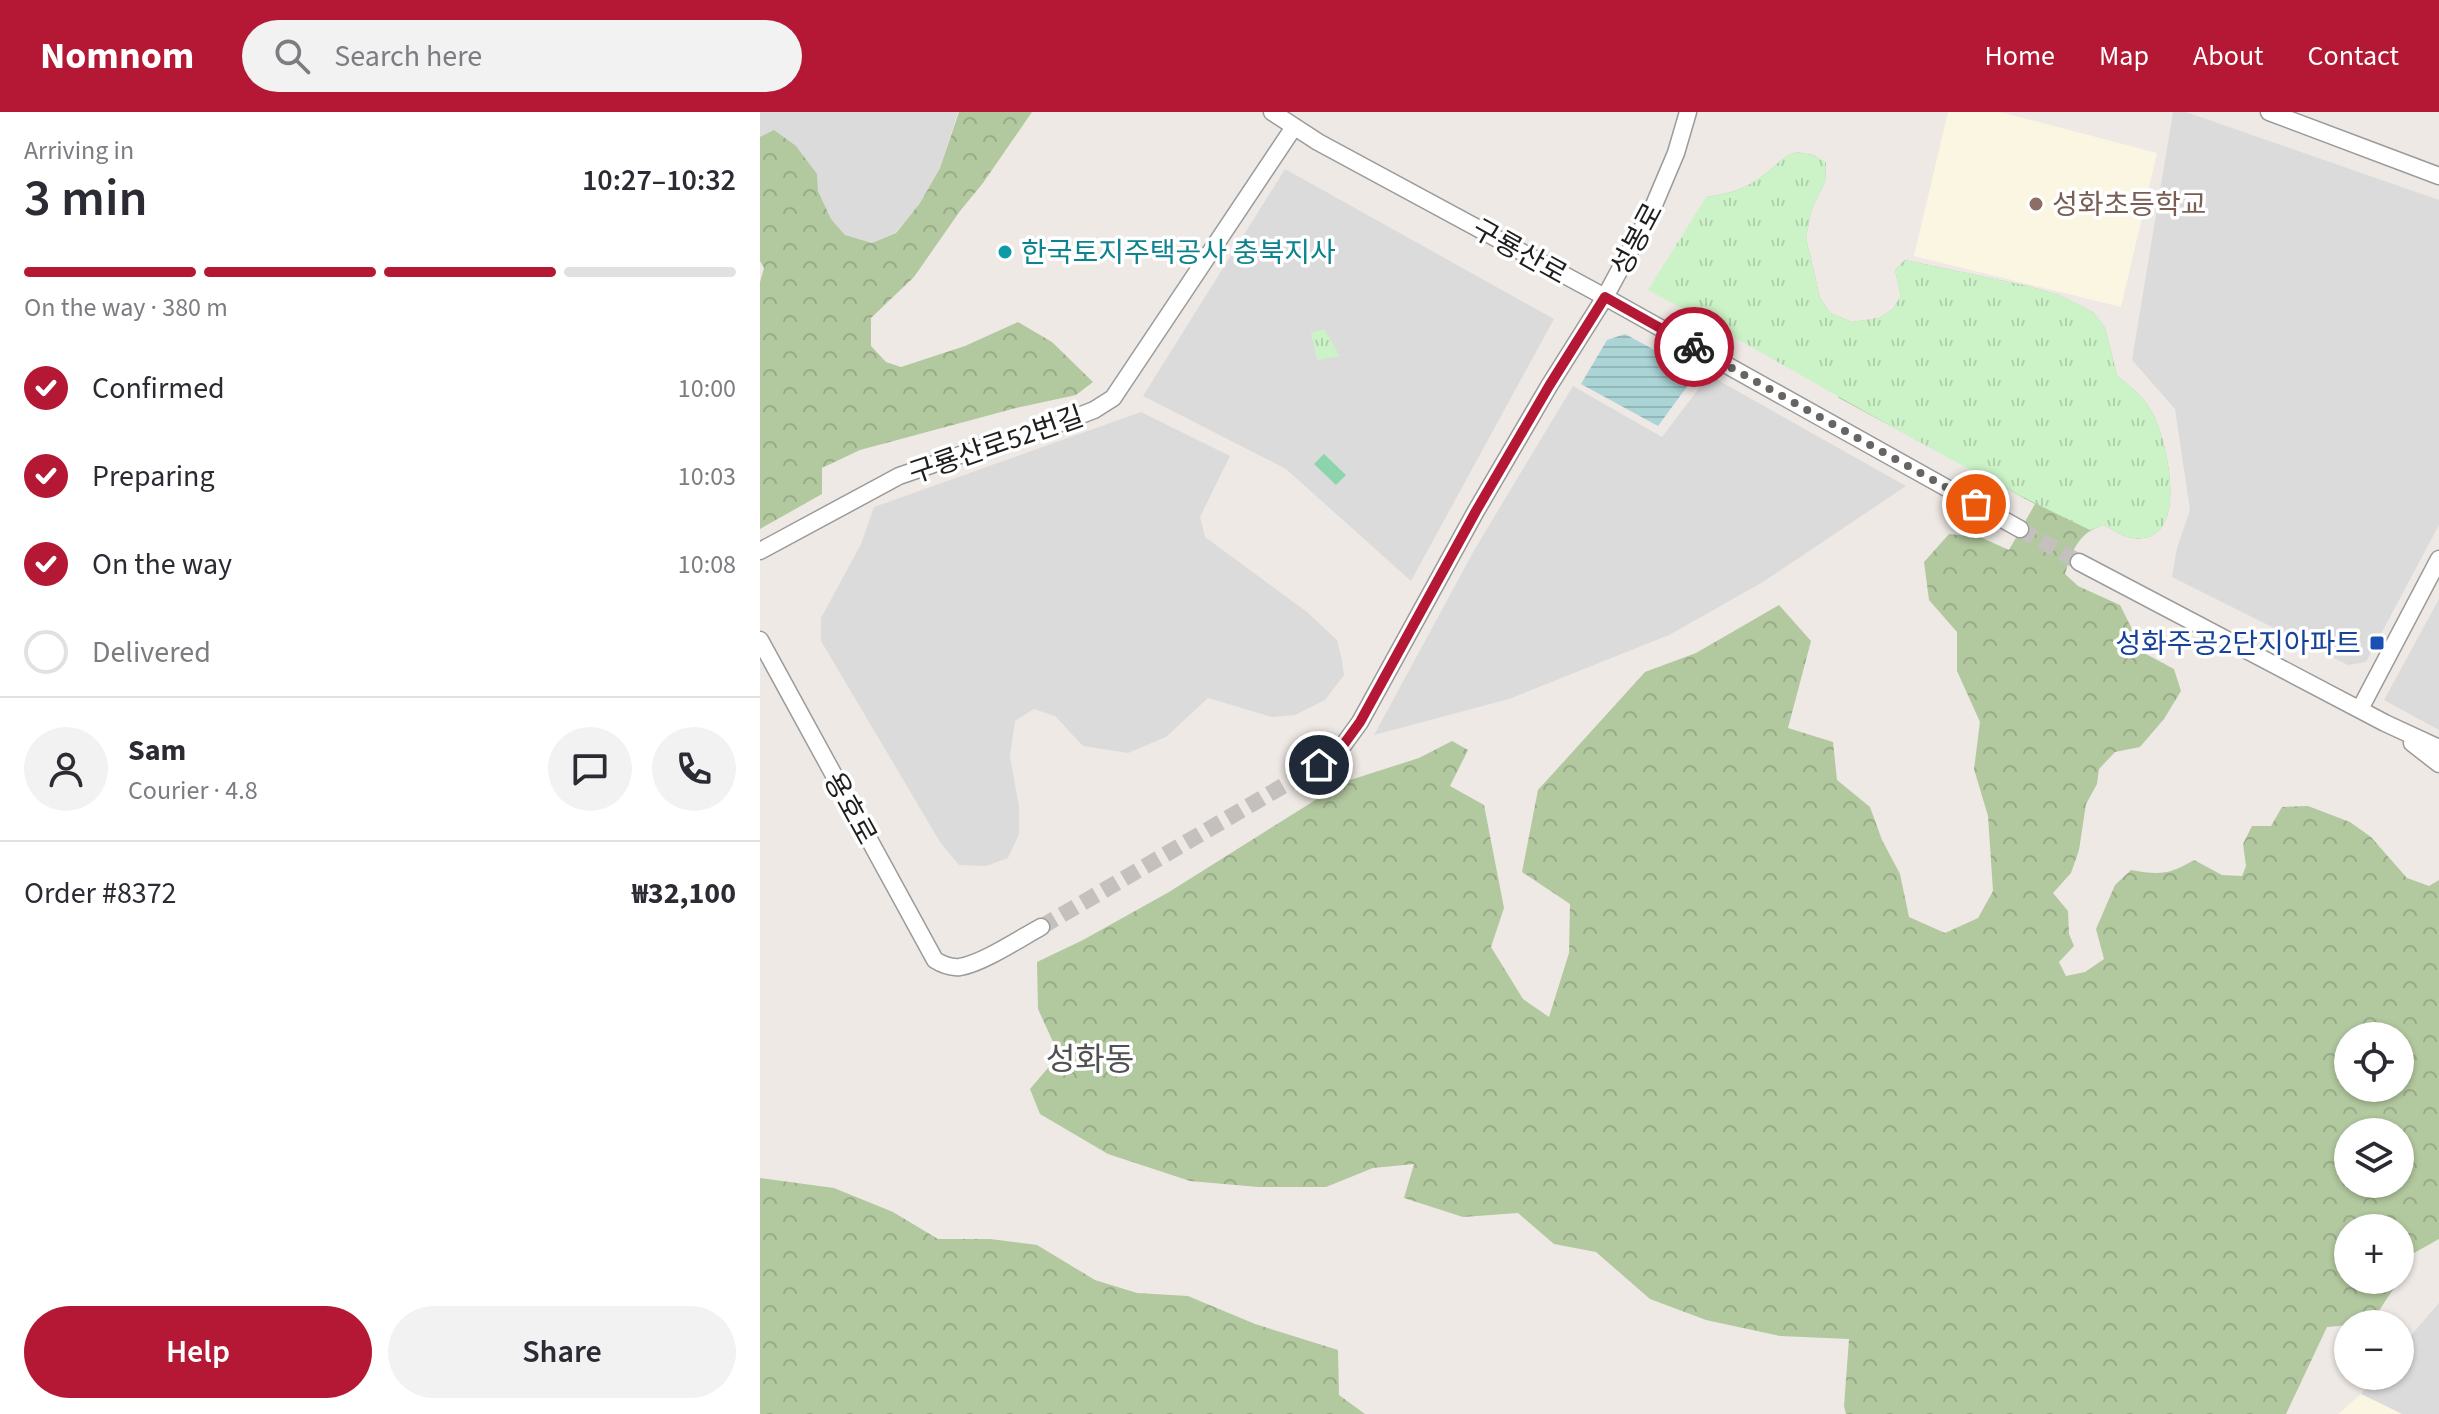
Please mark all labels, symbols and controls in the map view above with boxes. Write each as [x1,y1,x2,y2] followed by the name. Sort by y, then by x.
[242,20,802,92] search box
[40,29,194,83] text: Nomnom
[270,34,314,78] icon: search
[334,35,482,78] text: Search here
[1984,36,2055,76] text: Home
[2099,36,2149,76] text: Map
[2193,36,2264,76] text: About
[2308,36,2399,76] text: Contact
[24,132,134,169] text: Arriving in
[582,159,736,202] text: 10:27–10:32
[24,162,148,236] text: 3 min
[2052,185,2207,225] place label: 성화초등학교
[2027,195,2045,213] marker: 성화초등학교
[1601,196,1673,283] street label: 성봉로
[1465,209,1574,294] street label: 구룡산로
[1021,233,1336,273] place label: 한국토지주택공사 충북지사
[996,243,1014,261] marker: 한국토지주택공사 충북지사
[24,289,228,326] text: On the way · 380 m
[1654,307,1734,387] courier
[1672,325,1716,369] icon: bike
[24,366,68,410] icon: check
[92,367,225,410] text: Confirmed
[678,370,736,407] text: 10:00
[904,396,1089,494] street label: 구룡산로52번길
[24,454,68,498] icon: check
[92,455,215,498] text: Preparing
[678,458,736,495] text: 10:03
[1942,470,2010,538] pin
[1954,482,1998,526] icon: bag
[24,542,68,586] icon: check
[92,543,232,586] text: On the way
[678,546,736,583] text: 10:08
[2115,624,2361,664] place label: 성화주공2단지아파트
[92,631,211,674] text: Delivered
[2368,634,2386,652] marker: 성화주공2단지아파트
[24,727,108,811] button: person
[548,727,632,811] button: chat
[652,727,736,811] button: phone
[128,729,186,772] text: Sam
[1285,731,1353,799] pin
[1297,743,1341,787] icon: home
[814,765,886,852] street label: 용호로
[128,772,258,809] text: Courier · 4.8
[24,872,177,915] text: Order #8372
[632,872,736,915] text: ₩32,100
[2334,1022,2414,1390] map controls
[2334,1022,2414,1102] button: locate
[1046,1037,1134,1083] district label: 성화동
[2334,1118,2414,1198] button: layers
[2334,1214,2414,1294] button: +
[24,1306,372,1398] button: Help
[388,1306,736,1398] button: Share
[2334,1310,2414,1390] button: −

